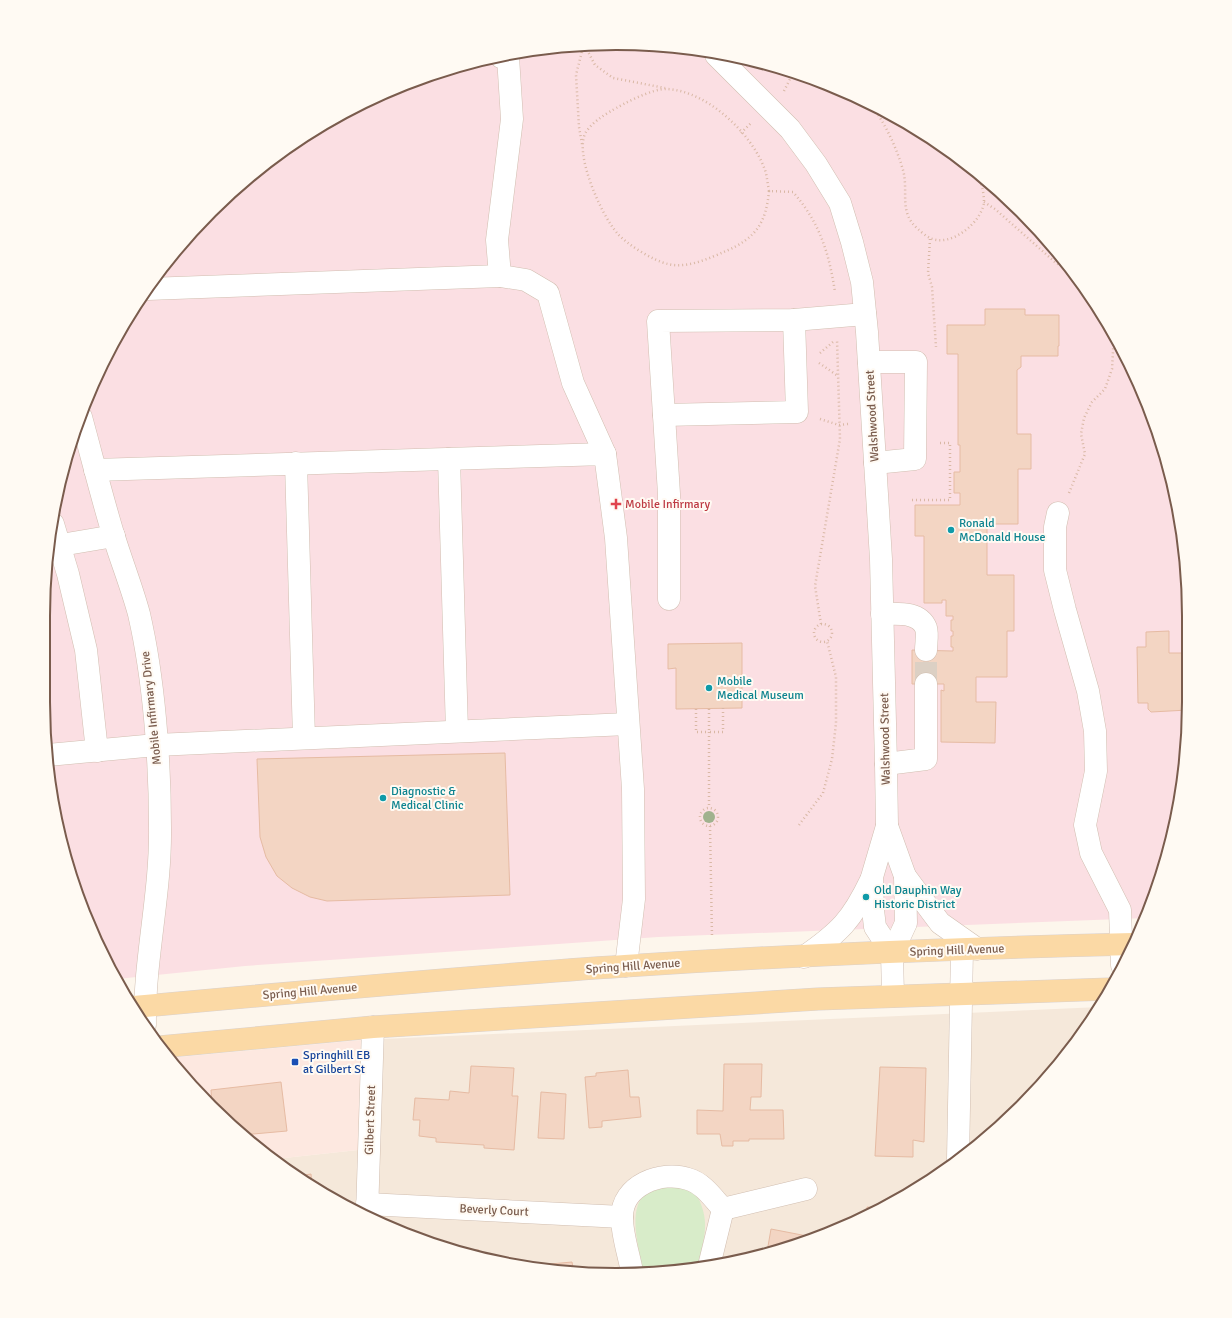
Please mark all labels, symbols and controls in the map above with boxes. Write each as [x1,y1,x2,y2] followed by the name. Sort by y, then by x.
[863,370,882,462] street label: Walshwood Street
[625,497,710,512] place label: Mobile Infirmary
[610,498,622,510] marker: Mobile Infirmary
[959,516,1046,545] place label: Ronald McDonald House
[946,525,956,535] marker: Ronald McDonald House
[138,650,165,766] street label: Mobile Infirmary Drive
[717,674,804,703] place label: Mobile Medical Museum
[704,683,714,693] marker: Mobile Medical Museum
[877,693,894,785] street label: Walshwood Street
[391,784,464,813] place label: Diagnostic & Medical Clinic
[378,793,388,803] marker: Diagnostic & Medical Clinic
[874,883,962,912] place label: Old Dauphin Way Historic District
[861,892,871,902] marker: Old Dauphin Way Historic District
[909,941,1005,960] street label: Spring Hill Avenue
[585,956,681,977] street label: Spring Hill Avenue
[262,980,358,1003] street label: Spring Hill Avenue
[303,1048,370,1077] place label: Springhill EB at Gilbert St
[290,1057,300,1067] marker: Springhill EB at Gilbert St
[362,1085,379,1155] street label: Gilbert Street
[459,1201,529,1220] street label: Beverly Court

